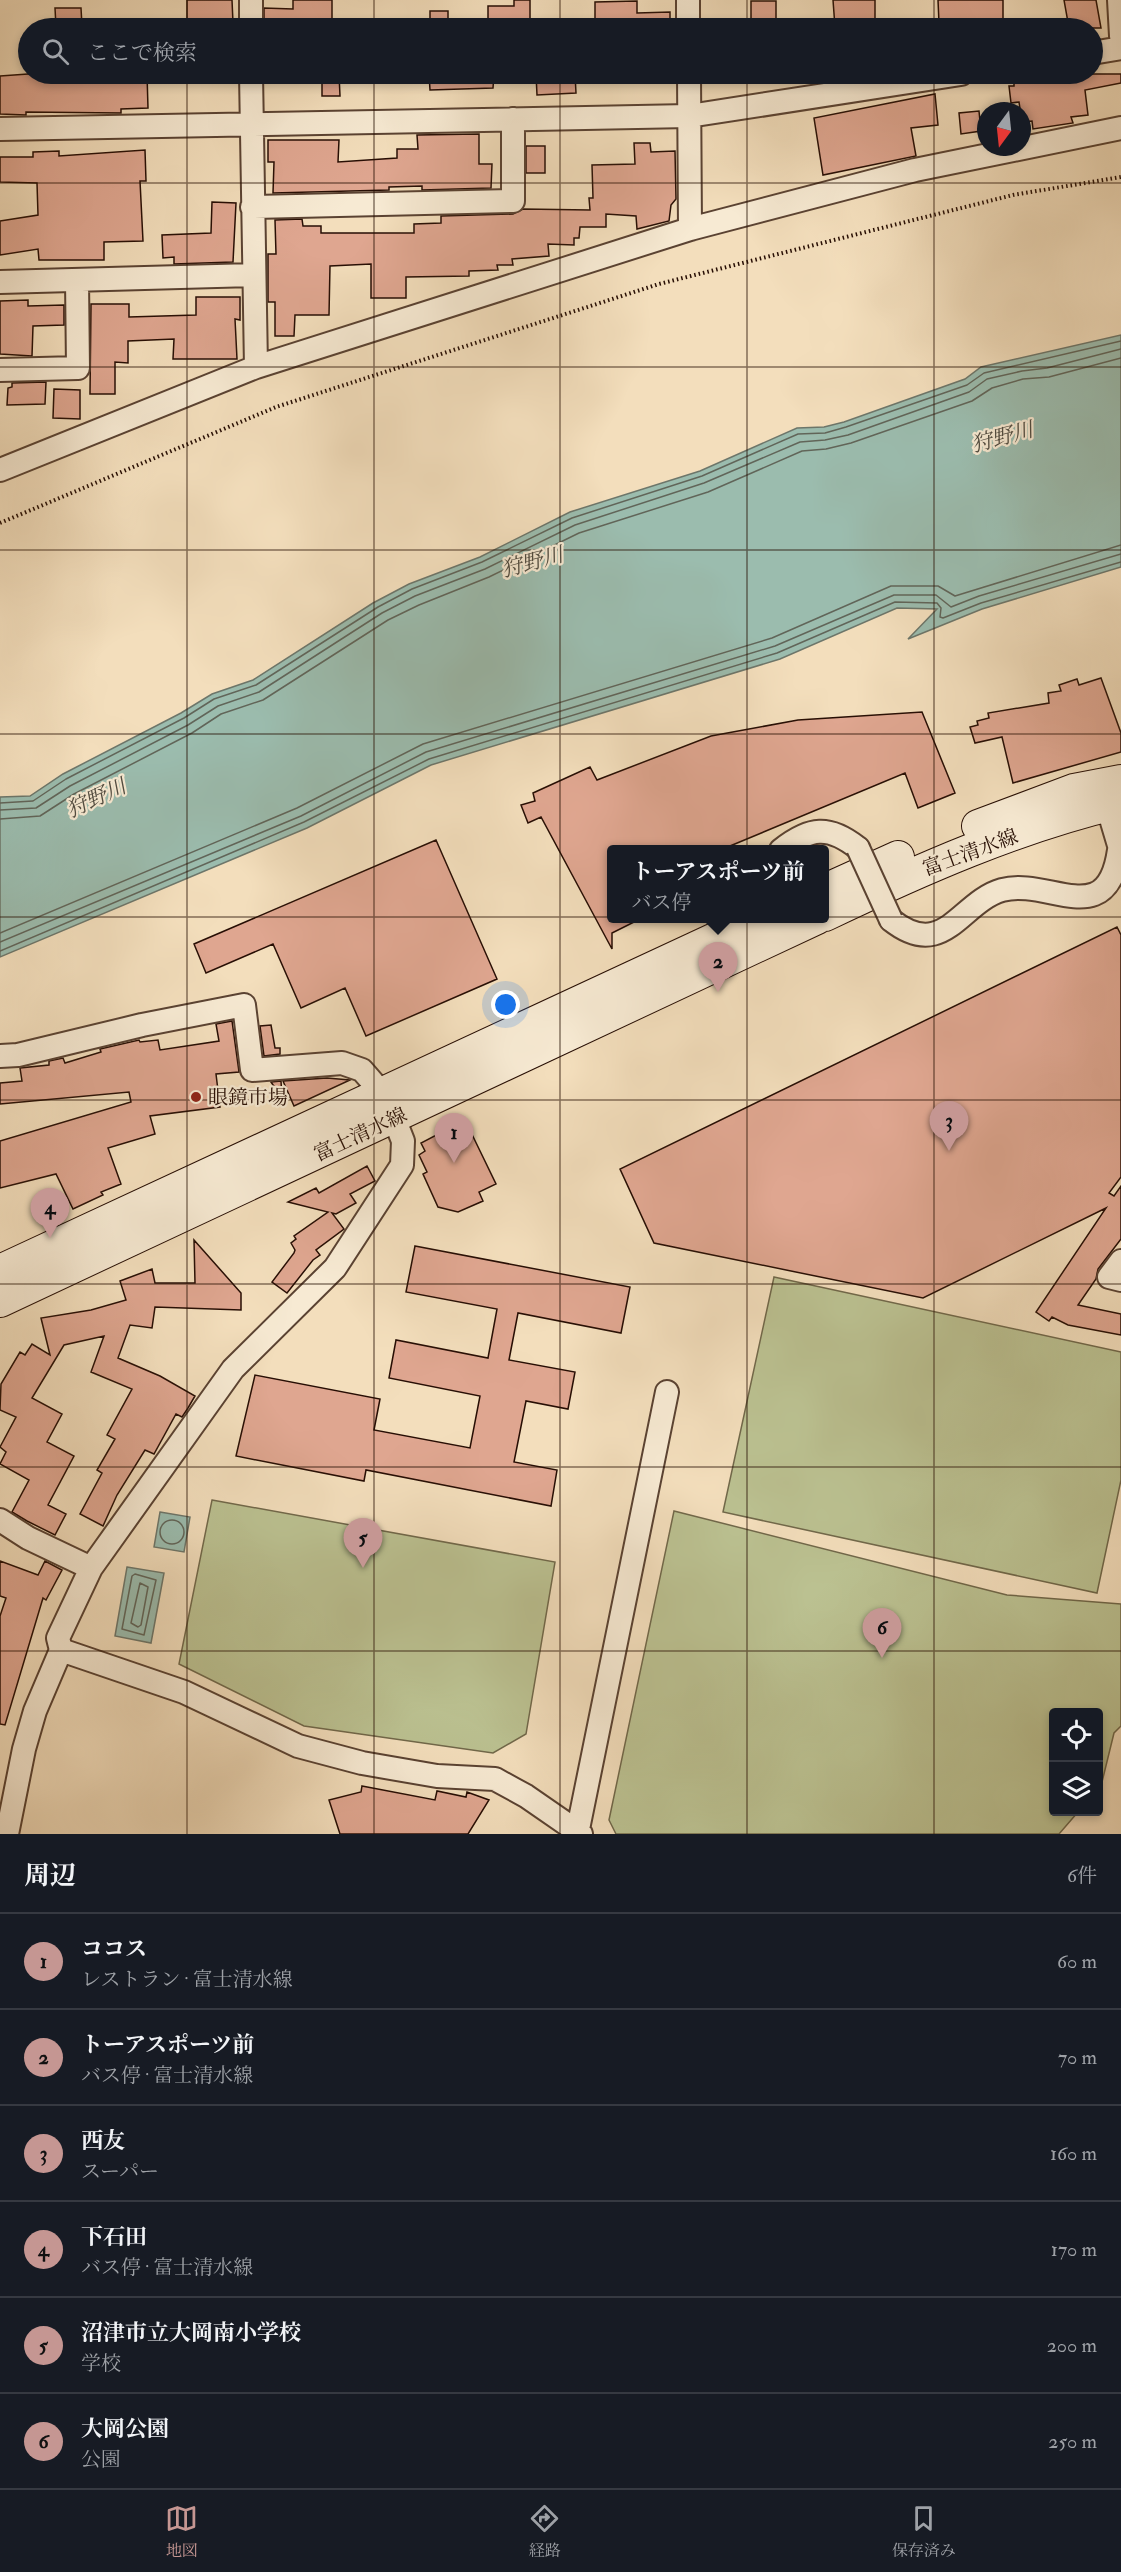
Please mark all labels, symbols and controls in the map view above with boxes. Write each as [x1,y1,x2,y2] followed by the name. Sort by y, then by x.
[18,18,1103,84] search box
[39,35,72,68] icon: search
[87,39,197,67] text: ここで検索
[977,102,1031,156] north arrow
[968,416,1038,459] water label: 狩野川
[498,541,568,584] water label: 狩野川
[62,772,132,824] water label: 狩野川
[919,824,1021,881] street label: 富士清水線
[607,845,829,923] popup
[631,858,805,886] text: トーアスポーツ前
[631,890,691,915] text: バス停
[698,942,738,992] pin: 2
[491,990,520,1019] your location
[208,1085,288,1110] place label: 眼鏡市場
[189,1090,203,1104] marker: 眼鏡市場
[310,1102,411,1167] street label: 富士清水線
[930,1102,968,1151] pin: 3
[434,1114,474,1163] pin: 1
[31,1188,70,1238] pin: 4
[344,1518,382,1568] pin: 5
[862,1608,902,1658] pin: 6
[1049,1708,1103,1816] map controls
[1049,1708,1103,1762] button: locate
[1049,1762,1103,1816] button: layers
[24,1860,76,1892] text: 周辺
[1067,1863,1097,1888] text: 6件
[81,1935,147,1963] text: ココス
[40,1949,47,1974] text: 1
[1057,1949,1097,1974] text: 60 m
[81,1967,293,1992] text: レストラン · 富士清水線
[81,2031,254,2059] text: トーアスポーツ前
[38,2045,49,2070] text: 2
[1058,2045,1097,2070] text: 70 m
[81,2063,253,2088] text: バス停 · 富士清水線
[81,2127,125,2155] text: 西友
[40,2141,47,2166] text: 3
[1050,2141,1097,2166] text: 160 m
[81,2159,159,2184] text: スーパー
[81,2223,147,2251] text: 下石田
[38,2237,49,2262] text: 4
[1051,2237,1097,2262] text: 170 m
[81,2255,253,2280] text: バス停 · 富士清水線
[81,2319,301,2347] text: 沼津市立大岡南小学校
[39,2333,48,2358] text: 5
[1047,2333,1097,2358] text: 200 m
[81,2351,121,2376] text: 学校
[81,2415,169,2443] text: 大岡公園
[38,2429,49,2454] text: 6
[1048,2429,1097,2454] text: 250 m
[81,2447,121,2472] text: 公園
[165,2502,198,2561] tab: 地図
[528,2502,561,2561] tab: 経路
[892,2502,956,2561] tab: 保存済み

